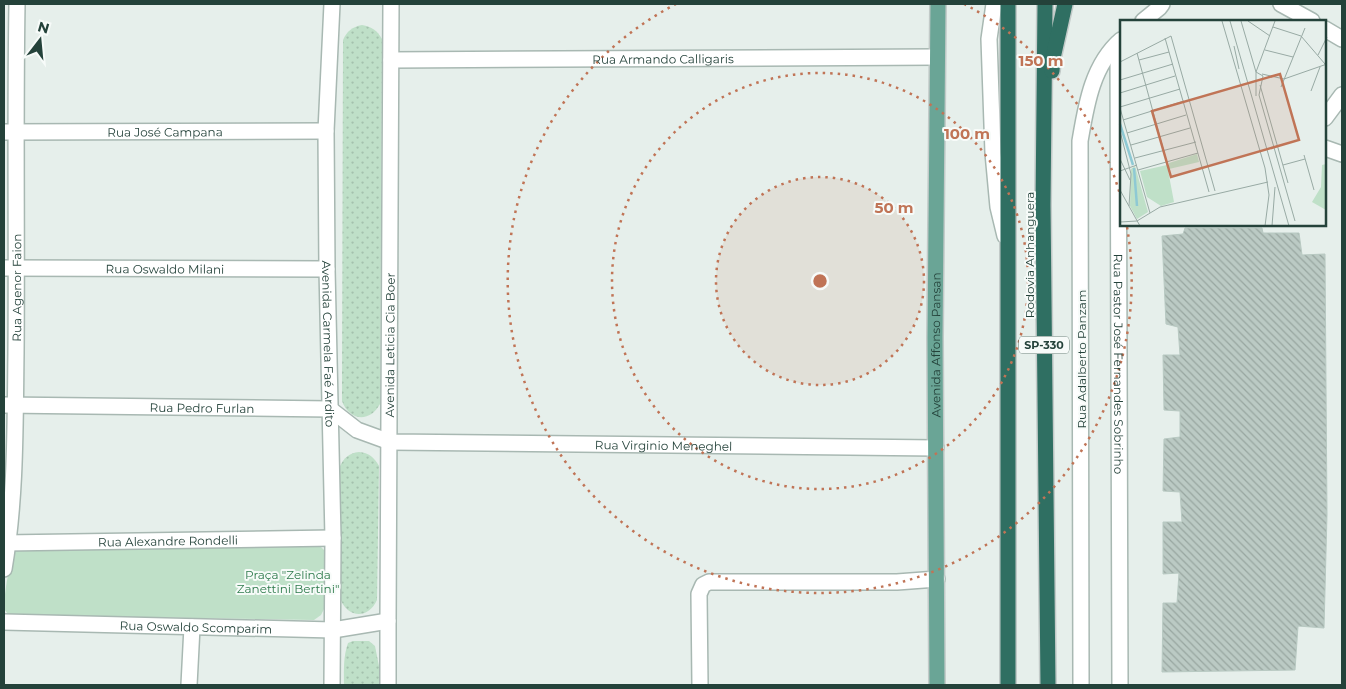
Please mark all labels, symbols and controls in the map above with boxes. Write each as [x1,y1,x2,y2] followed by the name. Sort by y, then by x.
[15,15,65,65] north arrow
[36,17,52,38] text: N
[1120,20,1326,226] inset map
[592,51,734,66] street label: Rua Armando Calligaris
[1019,51,1063,70] text: 150 m
[107,124,223,139] street label: Rua José Campana
[944,124,990,143] text: 100 m
[1022,192,1037,318] street label: Rodovia Anhanguera
[874,198,914,217] text: 50 m
[9,234,24,342] street label: Rua Agenor Faion
[1111,254,1127,474] street label: Rua Pastor José Fernandes Sobrinho
[319,260,338,427] street label: Avenida Carmela Faé Ardito
[106,261,224,276] street label: Rua Oswaldo Milani
[381,272,397,417] street label: Avenida Leticia Cia Boer
[811,272,829,290] centre of rings
[927,272,943,418] street label: Avenida Affonso Pansan
[1074,289,1089,429] street label: Rua Adalberto Panzam
[1019,336,1069,354] road number: SP-330
[149,399,255,416] street label: Rua Pedro Furlan
[595,437,732,453] street label: Rua Virginio Meneghel
[98,532,238,549] street label: Rua Alexandre Rondelli
[237,567,339,596] park label: Praça "Zelinda Zanettini Bertini"
[120,617,272,636] street label: Rua Oswaldo Scomparim

